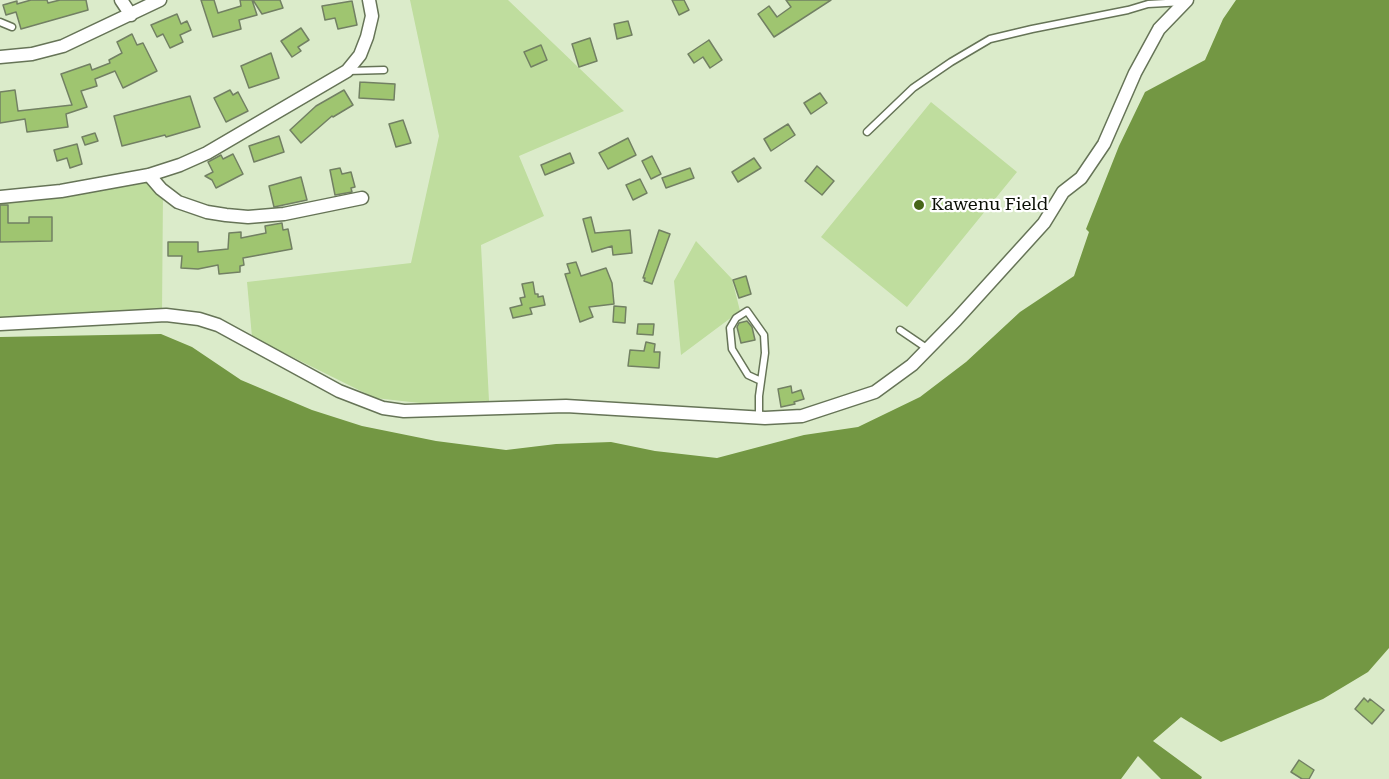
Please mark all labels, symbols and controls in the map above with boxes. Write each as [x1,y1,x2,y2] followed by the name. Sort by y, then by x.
[931,194,1048,216] place label: Kawenu Field
[912,198,926,212] marker: Kawenu Field

